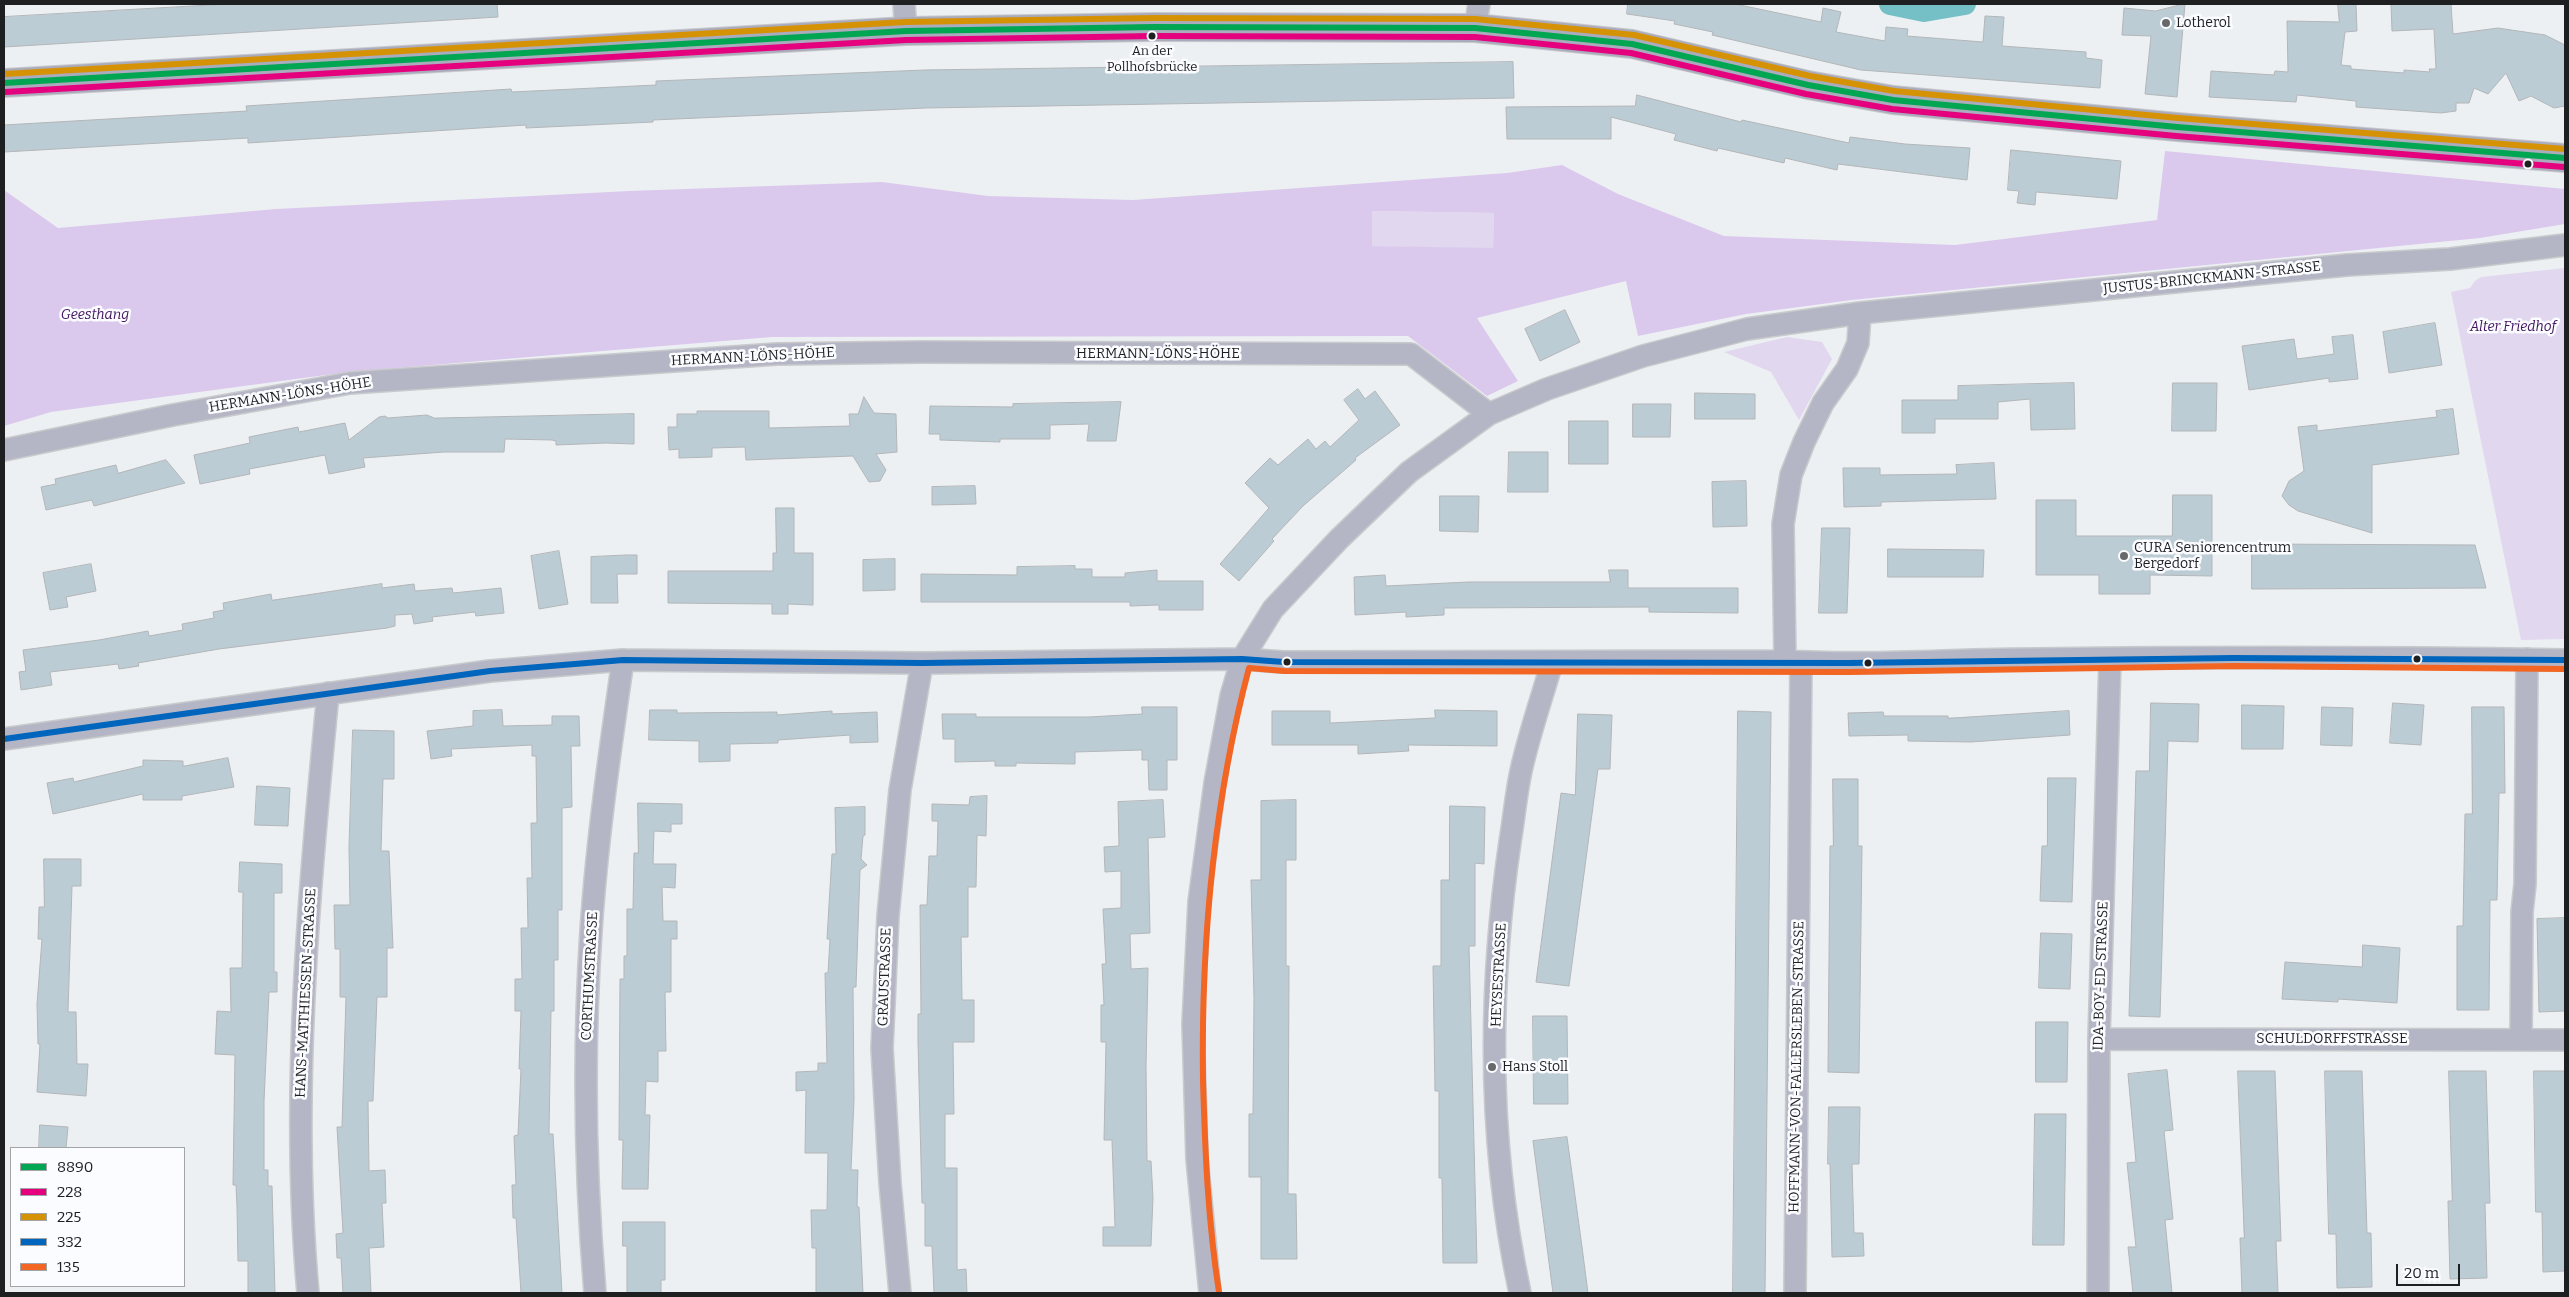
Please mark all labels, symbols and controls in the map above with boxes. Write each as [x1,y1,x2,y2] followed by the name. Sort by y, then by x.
[2176,15,2231,31] place label: Lotherol
[2160,17,2172,29] marker: Lotherol
[1147,31,1157,41] marker: An der Pollhofsbrücke
[1107,43,1197,74] place label: An der Pollhofsbrücke
[2523,159,2533,169] unlabelled marker
[2102,258,2322,298] street label: JUSTUS-BRINCKMANN-STRASSE
[61,307,129,323] park label: Geesthang
[2470,319,2556,335] park label: Alter Friedhof
[671,344,835,370] street label: HERMANN-LÖNS-HÖHE
[1076,346,1240,362] street label: HERMANN-LÖNS-HÖHE
[208,374,372,416] street label: HERMANN-LÖNS-HÖHE
[2134,540,2291,572] place label: CURA Seniorencentrum Bergedorf
[2118,550,2130,562] marker: CURA Seniorencentrum Bergedorf
[2412,654,2422,664] unlabelled marker
[1282,657,1292,667] unlabelled marker
[1863,658,1873,668] unlabelled marker
[292,888,320,1098] street label: HANS-MATTHIESSEN-STRASSE
[2090,901,2112,1051] street label: IDA-BOY-ED-STRASSE
[578,911,602,1041] street label: CORTHUMSTRASSE
[1786,921,1808,1213] street label: HOFFMANN-VON-FALLERSLEBEN-STRASSE
[1488,922,1510,1028] street label: HEYSESTRASSE
[875,927,895,1027] street label: GRAUSTRASSE
[2256,1031,2408,1047] street label: SCHULDORFFSTRASSE
[1502,1059,1568,1075] place label: Hans Stoll
[1486,1061,1498,1073] marker: Hans Stoll
[10,1147,185,1287] legend
[57,1158,93,1176] text: 8890
[57,1183,82,1201] text: 228
[57,1208,81,1226] text: 225
[57,1233,82,1251] text: 332
[2399,1254,2463,1286] scale bar
[57,1258,80,1276] text: 135
[2404,1264,2439,1282] text: 20 m

